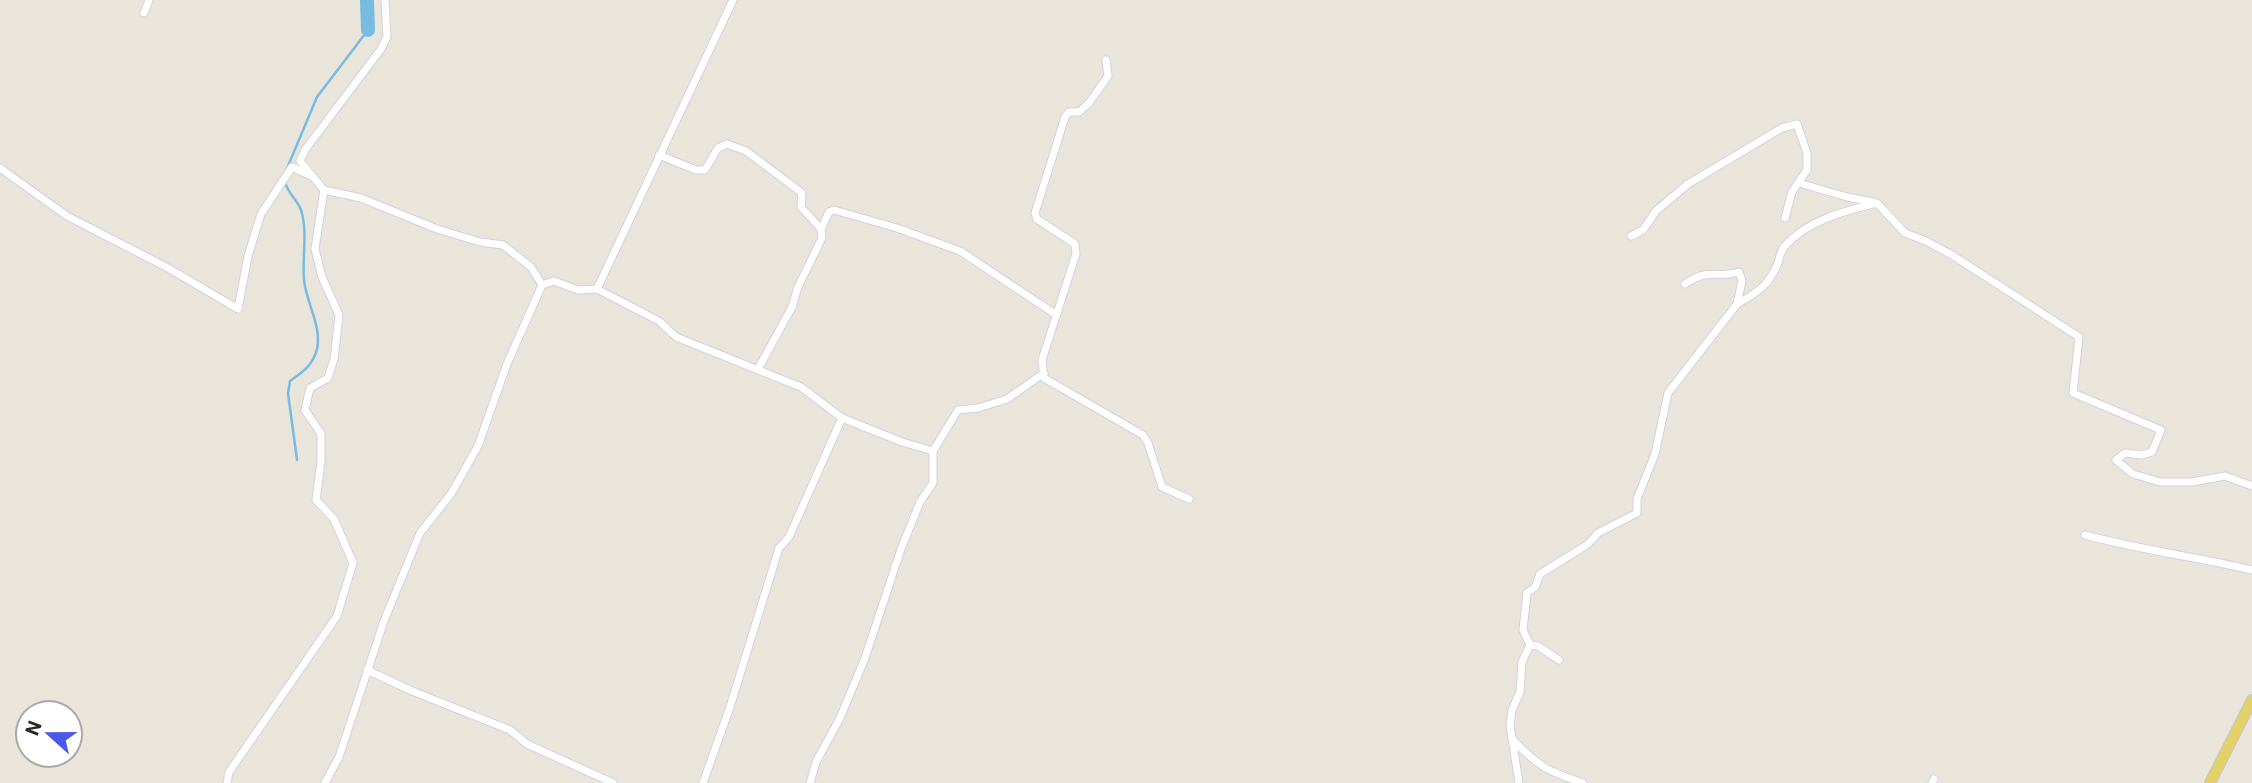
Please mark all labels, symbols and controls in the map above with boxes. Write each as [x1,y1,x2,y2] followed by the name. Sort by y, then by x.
[14,699,84,769] north arrow
[20,718,47,738] text: N

